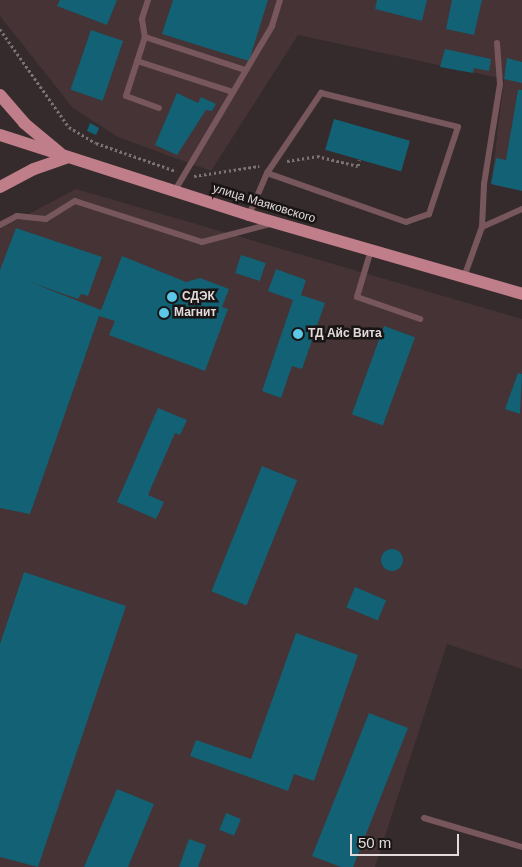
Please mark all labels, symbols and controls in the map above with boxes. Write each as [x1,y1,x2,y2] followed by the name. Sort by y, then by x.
[211,182,317,226] street label: улица Маяковского
[182,290,215,304] place label: СДЭК
[166,291,178,303] marker: СДЭК
[174,306,216,320] place label: Магнит
[158,307,170,319] marker: Магнит
[308,327,382,341] place label: ТД Айс Вита
[292,328,304,340] marker: ТД Айс Вита
[352,824,461,856] scale bar
[358,834,391,851] text: 50 m

